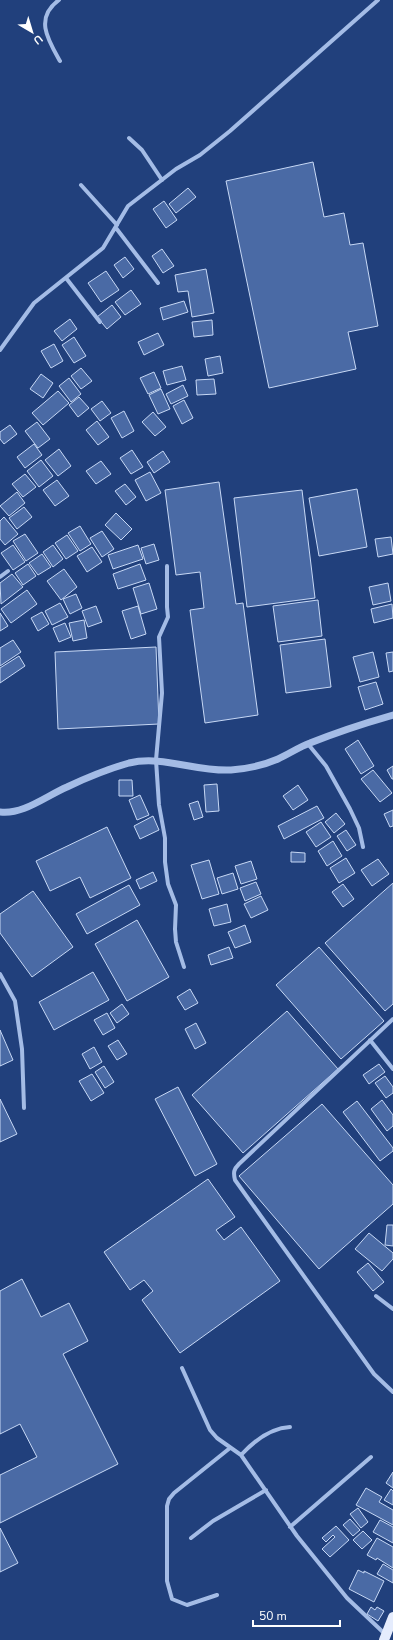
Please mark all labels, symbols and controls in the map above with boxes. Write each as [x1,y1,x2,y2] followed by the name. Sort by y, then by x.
[12,12,52,52] north arrow
[30,31,46,48] text: U
[253,1602,340,1628] scale bar
[259,1608,287,1624] text: 50 m

